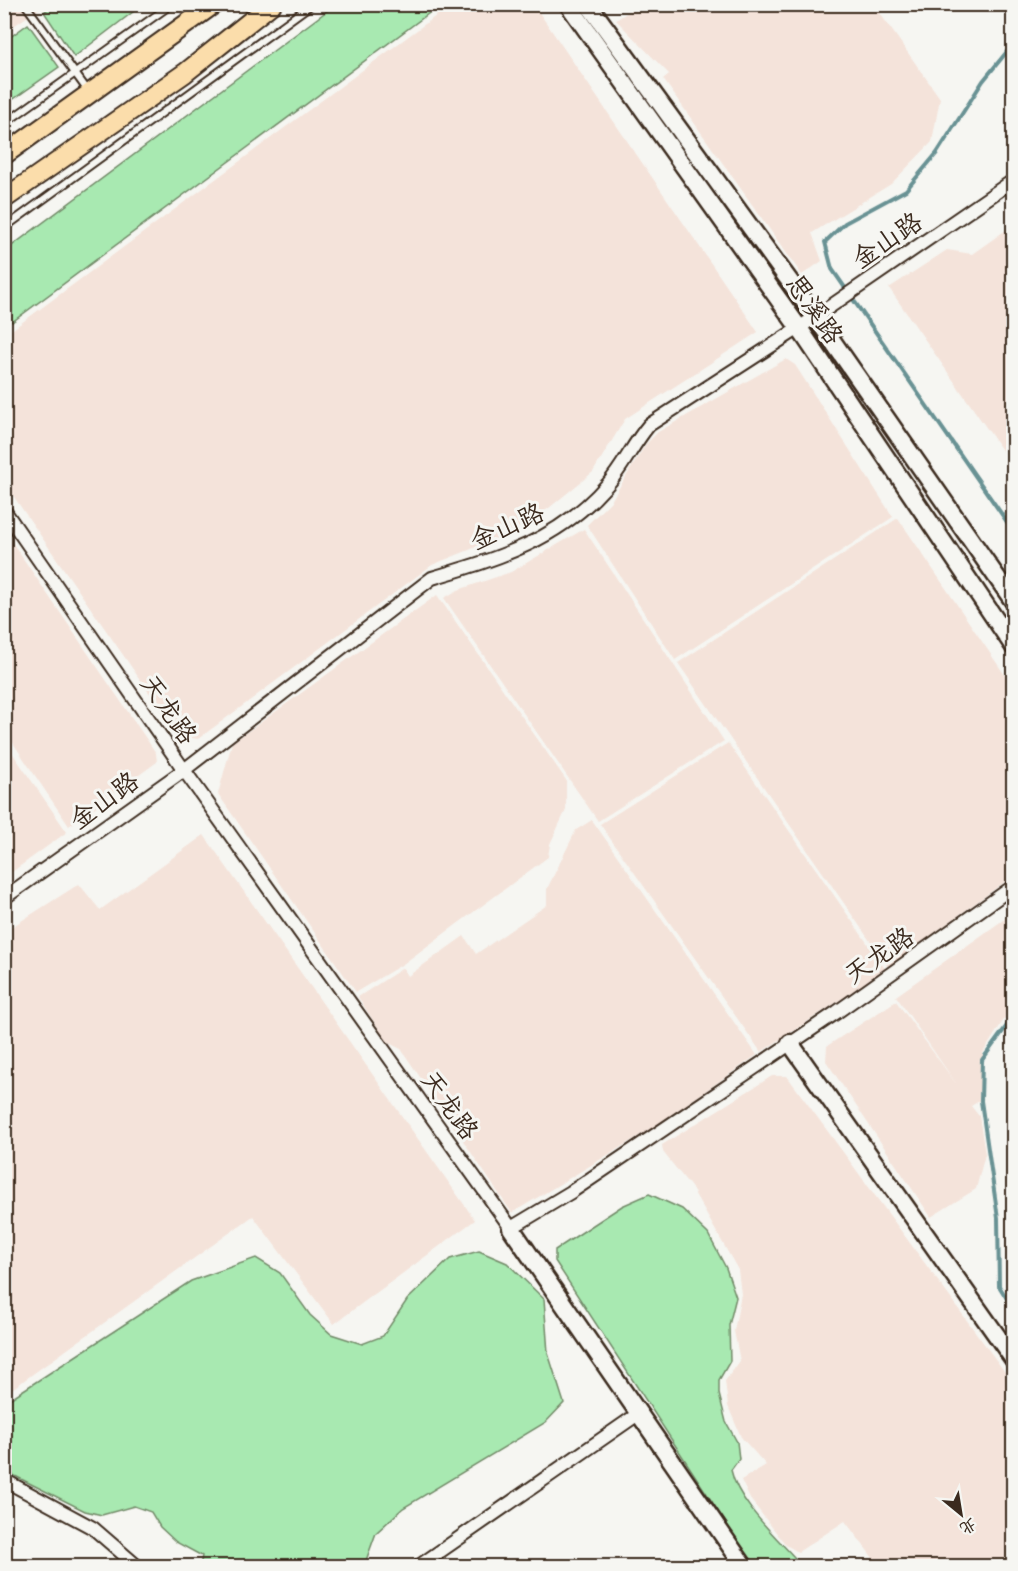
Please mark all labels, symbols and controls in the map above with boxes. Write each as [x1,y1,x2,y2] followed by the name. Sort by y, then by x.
[846,205,932,280] street label: 金山路
[775,268,850,354] street label: 思溪路
[465,496,552,562] street label: 金山路
[129,668,204,754] street label: 天龙路
[63,764,148,841] street label: 金山路
[838,920,924,995] street label: 天龙路
[409,1064,486,1149] street label: 天龙路
[931,1484,991,1544] north arrow
[955,1511,980,1540] text: 北

